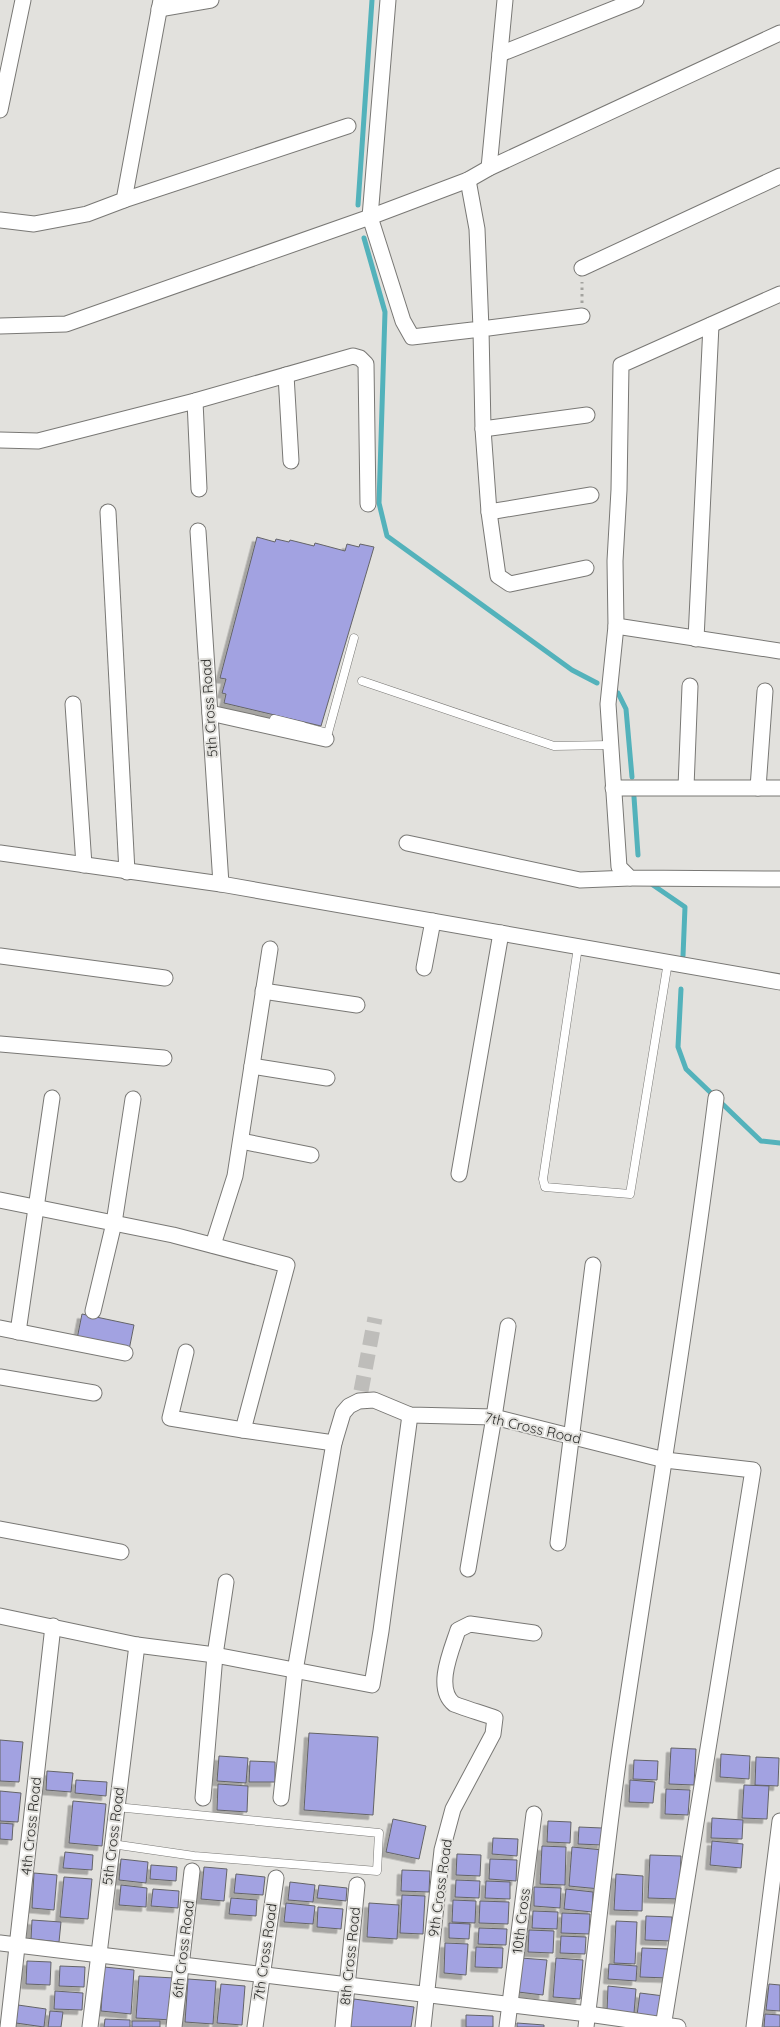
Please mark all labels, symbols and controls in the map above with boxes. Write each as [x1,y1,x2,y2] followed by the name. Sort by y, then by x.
[197,658,221,758] street label: 5th Cross Road
[483,1408,583,1448] street label: 7th Cross Road
[17,1776,45,1876] street label: 4th Cross Road
[98,1786,128,1886] street label: 5th Cross Road
[424,1838,456,1938] street label: 9th Cross Road
[508,1887,534,1955] street label: 10th Cross
[168,1899,198,1999] street label: 6th Cross Road
[249,1902,281,2002] street label: 7th Cross Road
[336,1906,364,2006] street label: 8th Cross Road

